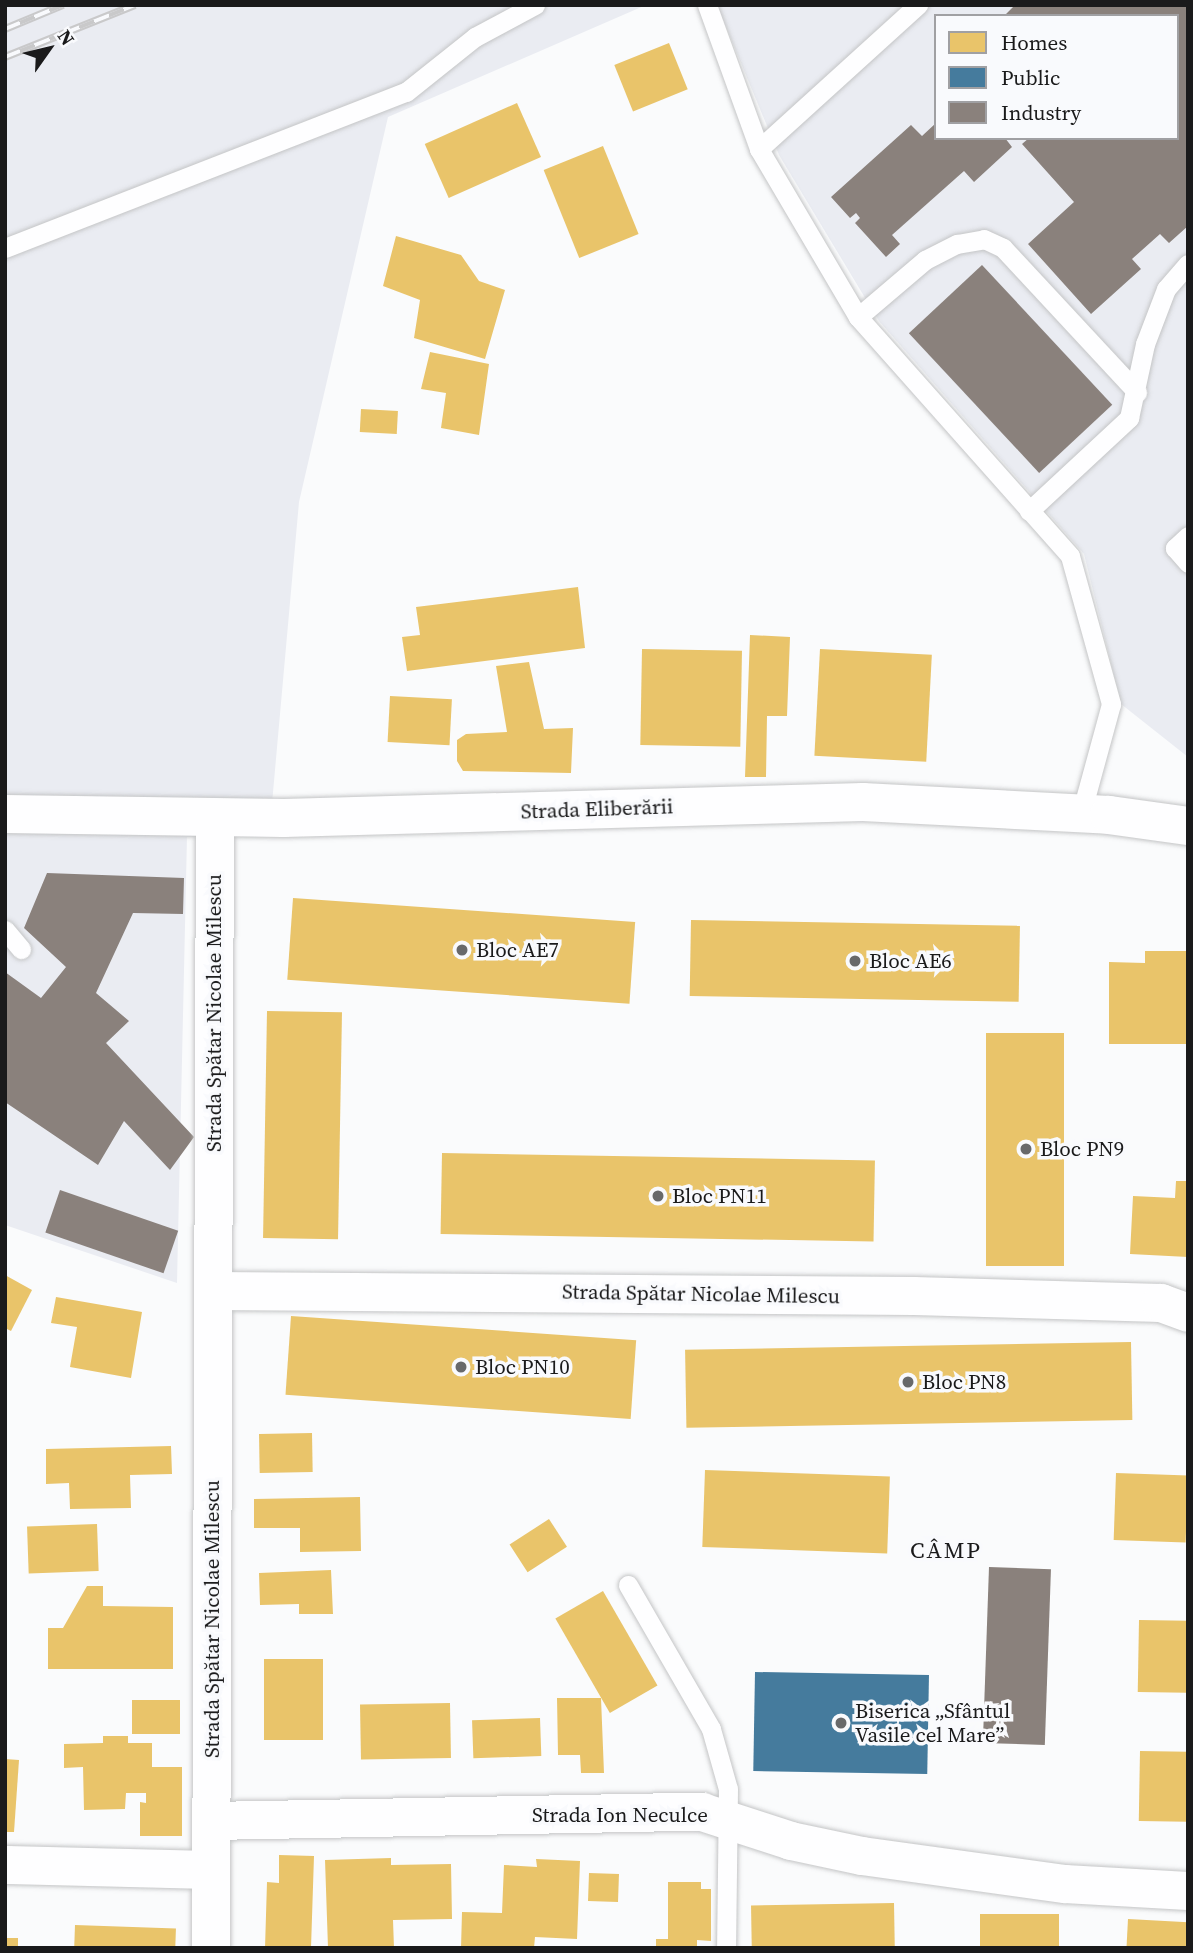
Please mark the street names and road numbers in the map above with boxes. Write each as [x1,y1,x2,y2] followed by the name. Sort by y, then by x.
[520,794,674,824] street label: Strada Eliberării
[201,874,227,1152] street label: Strada Spătar Nicolae Milescu
[562,1279,840,1309] street label: Strada Spătar Nicolae Milescu
[199,1480,225,1758] street label: Strada Spătar Nicolae Milescu
[532,1802,708,1828] street label: Strada Ion Neculce

